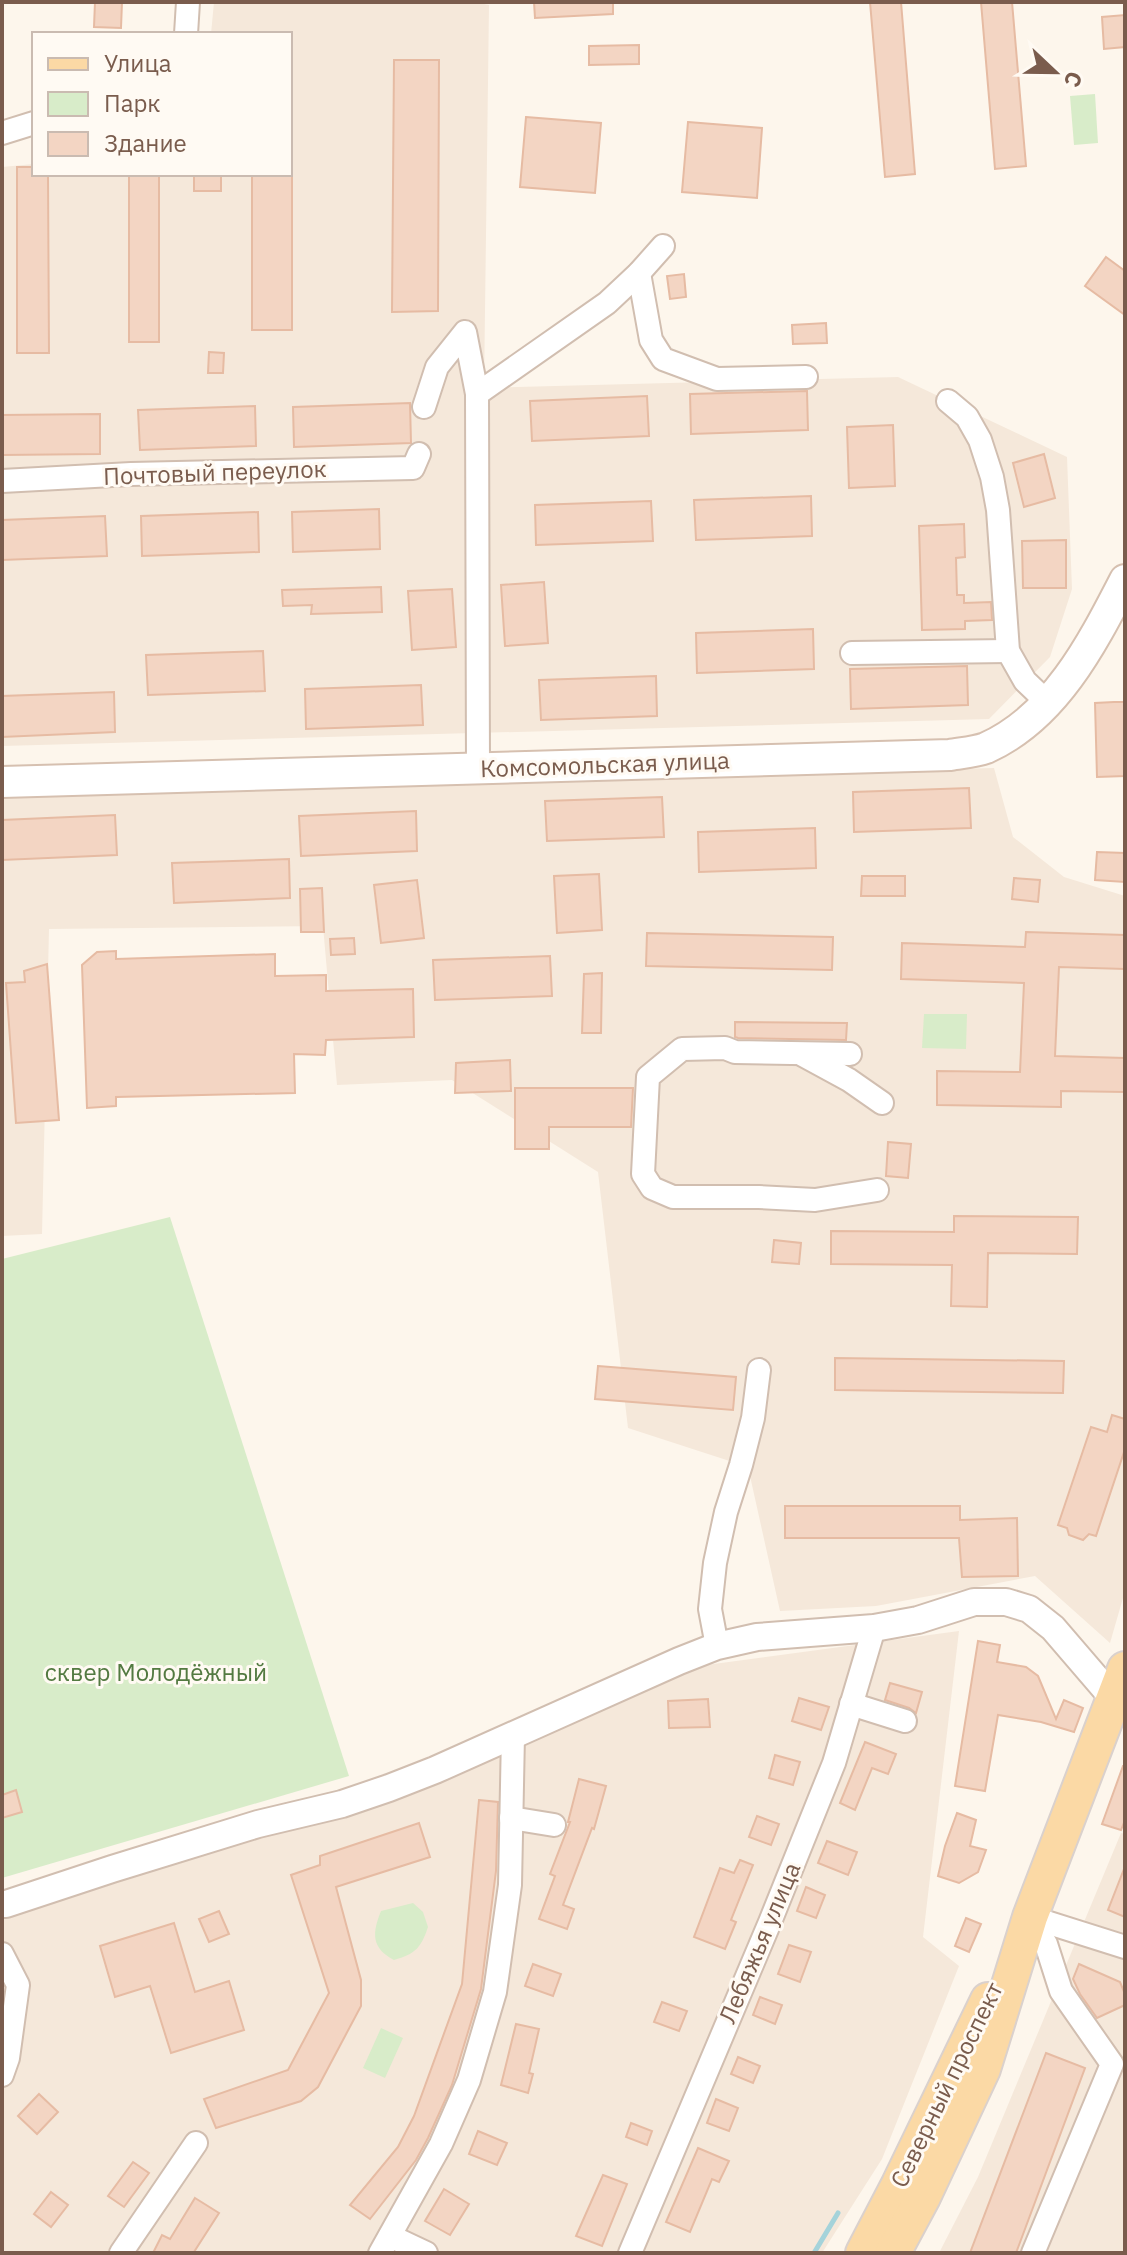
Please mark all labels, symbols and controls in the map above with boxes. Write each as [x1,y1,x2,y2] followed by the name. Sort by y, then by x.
[32,32,292,176] legend
[1015,32,1095,112] north arrow
[104,47,172,79] text: Улица
[1058,68,1090,92] text: С
[104,87,161,119] text: Парк
[104,127,187,159] text: Здание
[103,452,327,492] street label: Почтовый переулок
[480,744,730,784] street label: Комсомольская улица
[45,1656,267,1688] park label: сквер Молодёжный
[711,1857,807,2028] street label: Лебяжья улица
[883,1977,1010,2192] street label: Северный проспект

